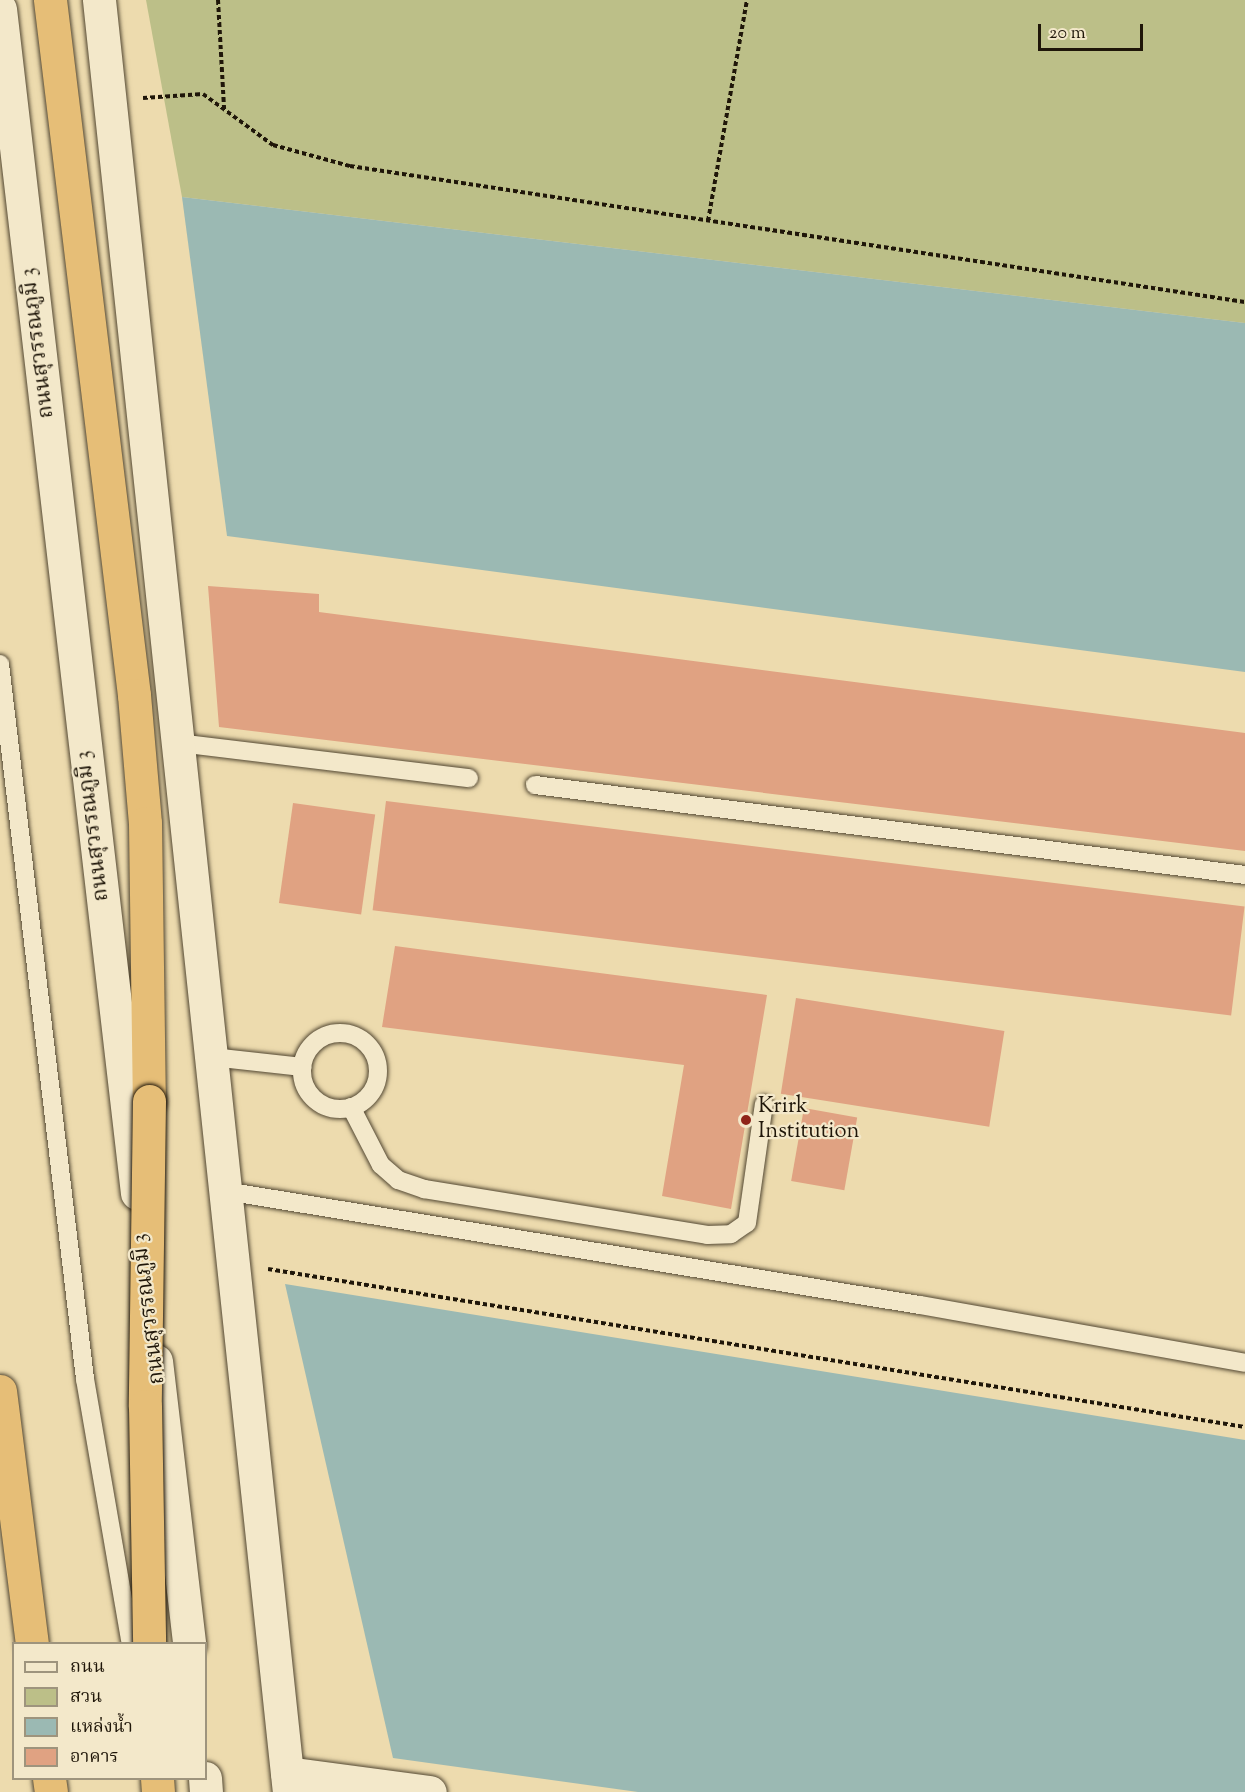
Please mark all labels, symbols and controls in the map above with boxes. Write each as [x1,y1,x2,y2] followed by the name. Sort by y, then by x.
[1041,12,1146,50] scale bar
[1049,21,1086,47] text: 20 m
[17,266,61,420] street label: ถนนสุวรรณภูมิ 3
[72,749,116,903] street label: ถนนสุวรรณภูมิ 3
[758,1094,859,1146] place label: Krirk Institution
[739,1113,753,1127] marker: Krirk Institution
[128,1232,172,1386] street label: ถนนสุวรรณภูมิ 3
[12,1642,207,1780] legend
[70,1655,105,1681] text: ถนน
[70,1685,102,1711] text: สวน
[70,1715,133,1741] text: แหล่งน้ำ
[70,1745,119,1771] text: อาคาร

